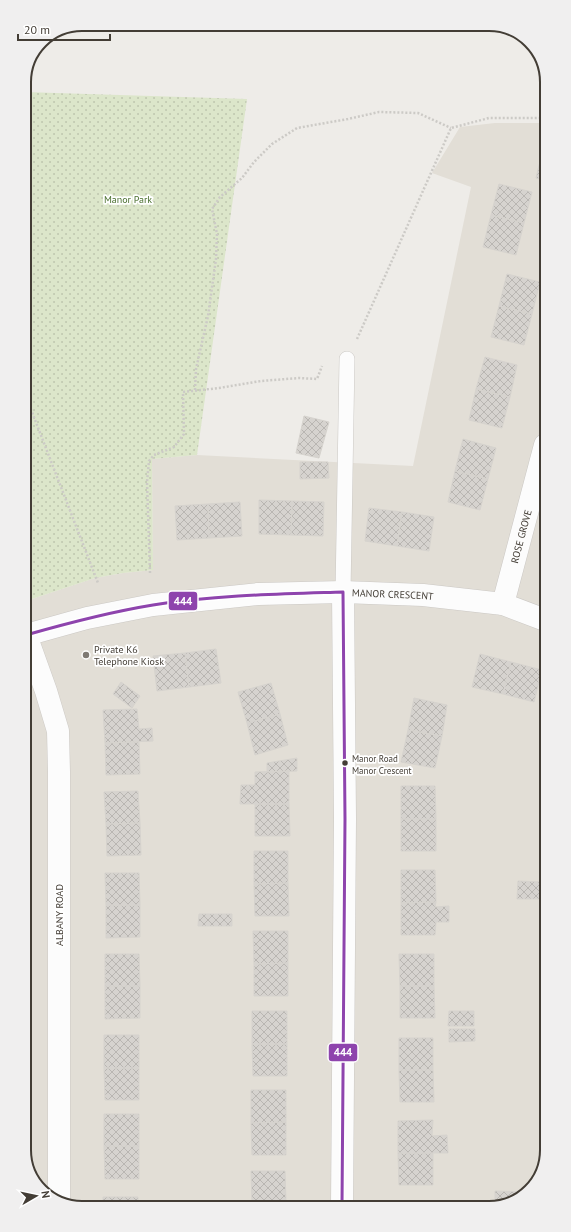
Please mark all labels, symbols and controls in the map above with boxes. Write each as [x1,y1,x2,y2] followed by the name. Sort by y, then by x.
[18,16,110,42] scale bar
[24,22,50,37] text: 20 m
[104,193,152,206] park label: Manor Park
[508,508,535,565] street label: ROSE GROVE
[352,586,435,603] street label: MANOR CRESCENT
[168,591,198,611] line badge: 444
[174,594,193,608] text: 444
[94,643,164,668] place label: Private K6 Telephone Kiosk
[81,650,91,660] marker: Private K6 Telephone Kiosk
[352,753,412,776] place label: Manor Road Manor Crescent
[340,758,350,768] marker: Manor Road Manor Crescent
[53,884,66,946] street label: ALBANY ROAD
[328,1043,358,1062] line badge: 444
[334,1045,353,1059] text: 444
[16,1176,56,1216] north arrow
[38,1190,53,1199] text: N

